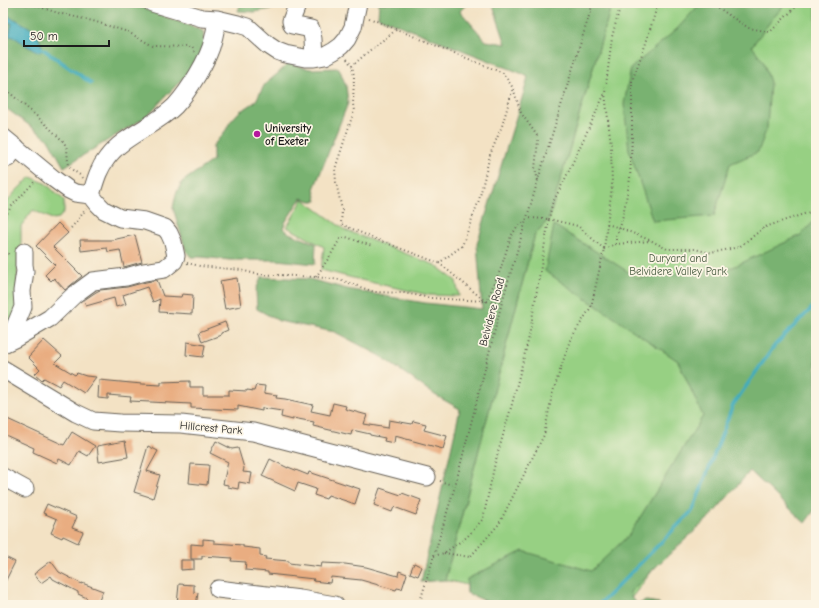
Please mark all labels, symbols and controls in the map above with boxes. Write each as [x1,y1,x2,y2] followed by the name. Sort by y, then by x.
[24,22,109,48] scale bar
[30,29,58,43] text: 50 m
[265,122,311,148] place label: University of Exeter
[252,129,262,139] marker: University of Exeter
[629,252,727,278] park label: Duryard and Belvidere Valley Park
[477,276,507,348] street label: Belvidere Road
[179,419,243,437] street label: Hillcrest Park

